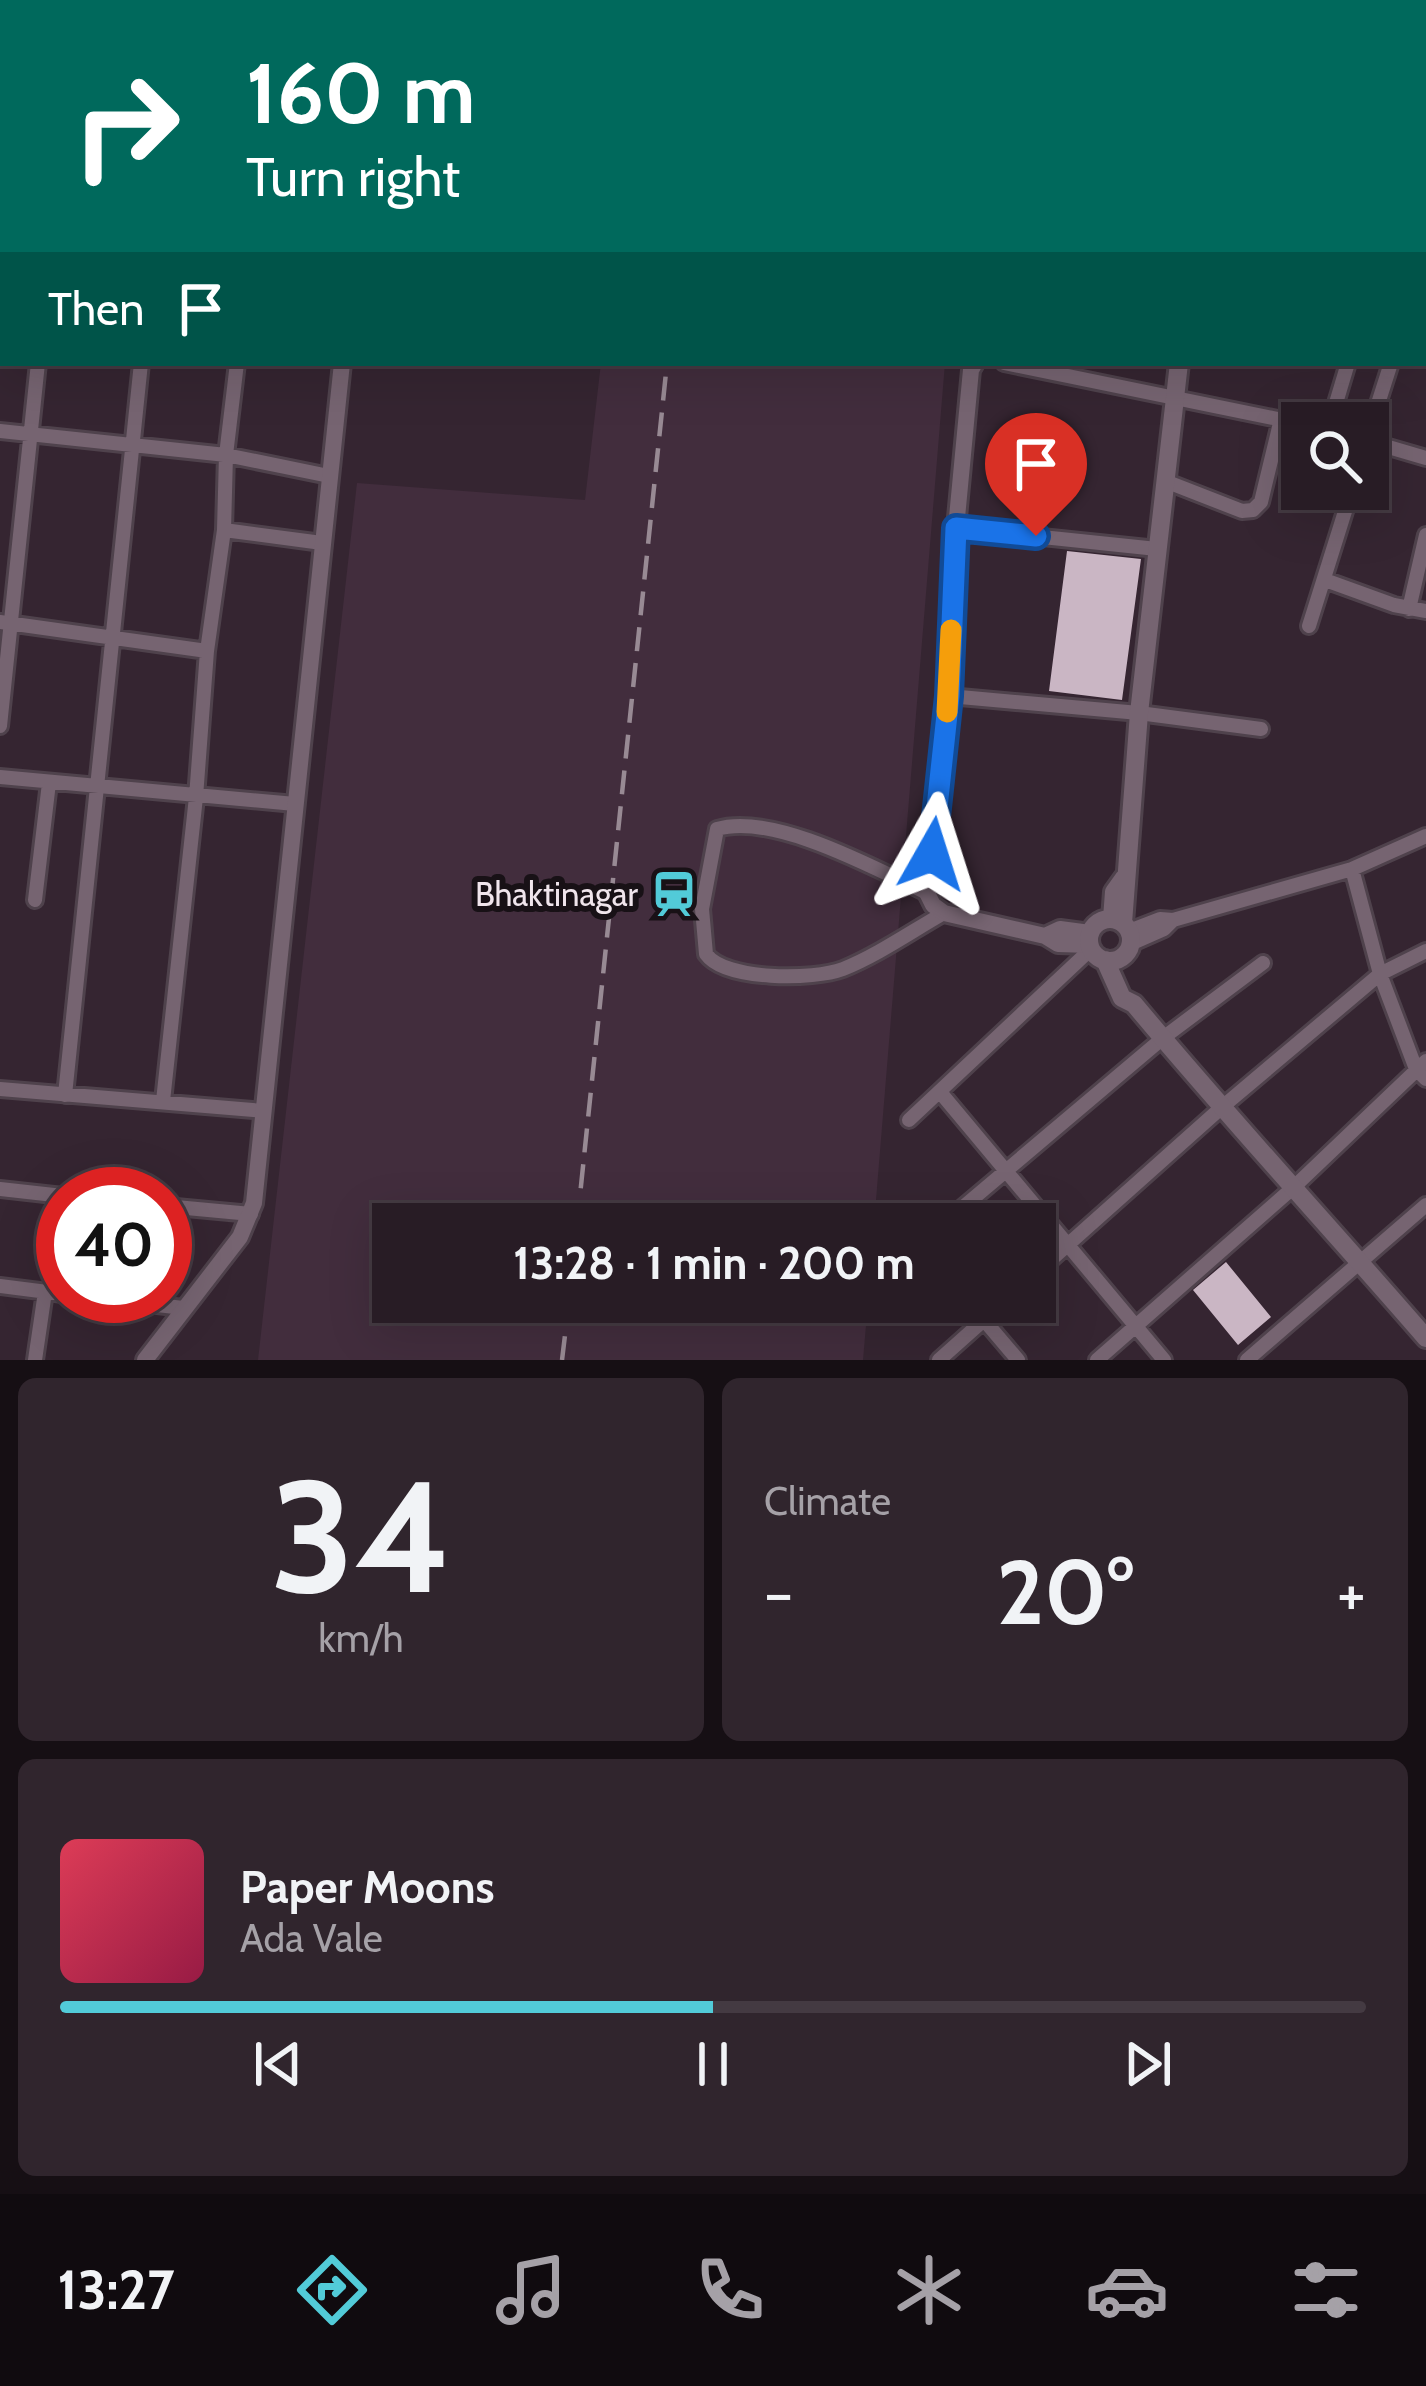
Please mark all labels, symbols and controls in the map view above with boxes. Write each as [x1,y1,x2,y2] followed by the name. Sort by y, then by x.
[246,42,475,144] text: 160 m
[48,48,204,204] icon: right
[246,144,460,210] text: Turn right
[168,276,234,342] icon: arrive
[48,282,144,336] text: Then
[1281,402,1389,510] map controls
[1281,402,1389,510] button: search
[985,413,1087,536] pin
[1003,431,1069,497] icon: arrive
[869,791,995,917] position arrow
[649,869,699,919] station icon: Bhaktinagar
[475,874,639,914] place label: Bhaktinagar
[36,1167,192,1323] speed limit sign: 40
[513,1236,915,1290] text: 13:28 · 1 min · 200 m
[271,1441,451,1631] text: 34
[764,1477,891,1525] text: Climate
[996,1537,1134,1647] text: 20°
[764,1552,793,1633] text: −
[1337,1552,1366,1633] text: +
[318,1614,404,1662] text: km/h
[240,1860,495,1914] text: Paper Moons
[240,1914,383,1962] text: Ada Vale
[245,2031,311,2097] icon: previous
[680,2031,746,2097] icon: pause
[1115,2031,1181,2097] icon: next
[290,2248,374,2332] icon: directions
[489,2248,573,2332] icon: music
[688,2248,772,2332] icon: phone
[887,2248,971,2332] icon: climate
[1085,2248,1169,2332] icon: car
[1284,2248,1368,2332] icon: filters
[57,2257,175,2323] text: 13:27

